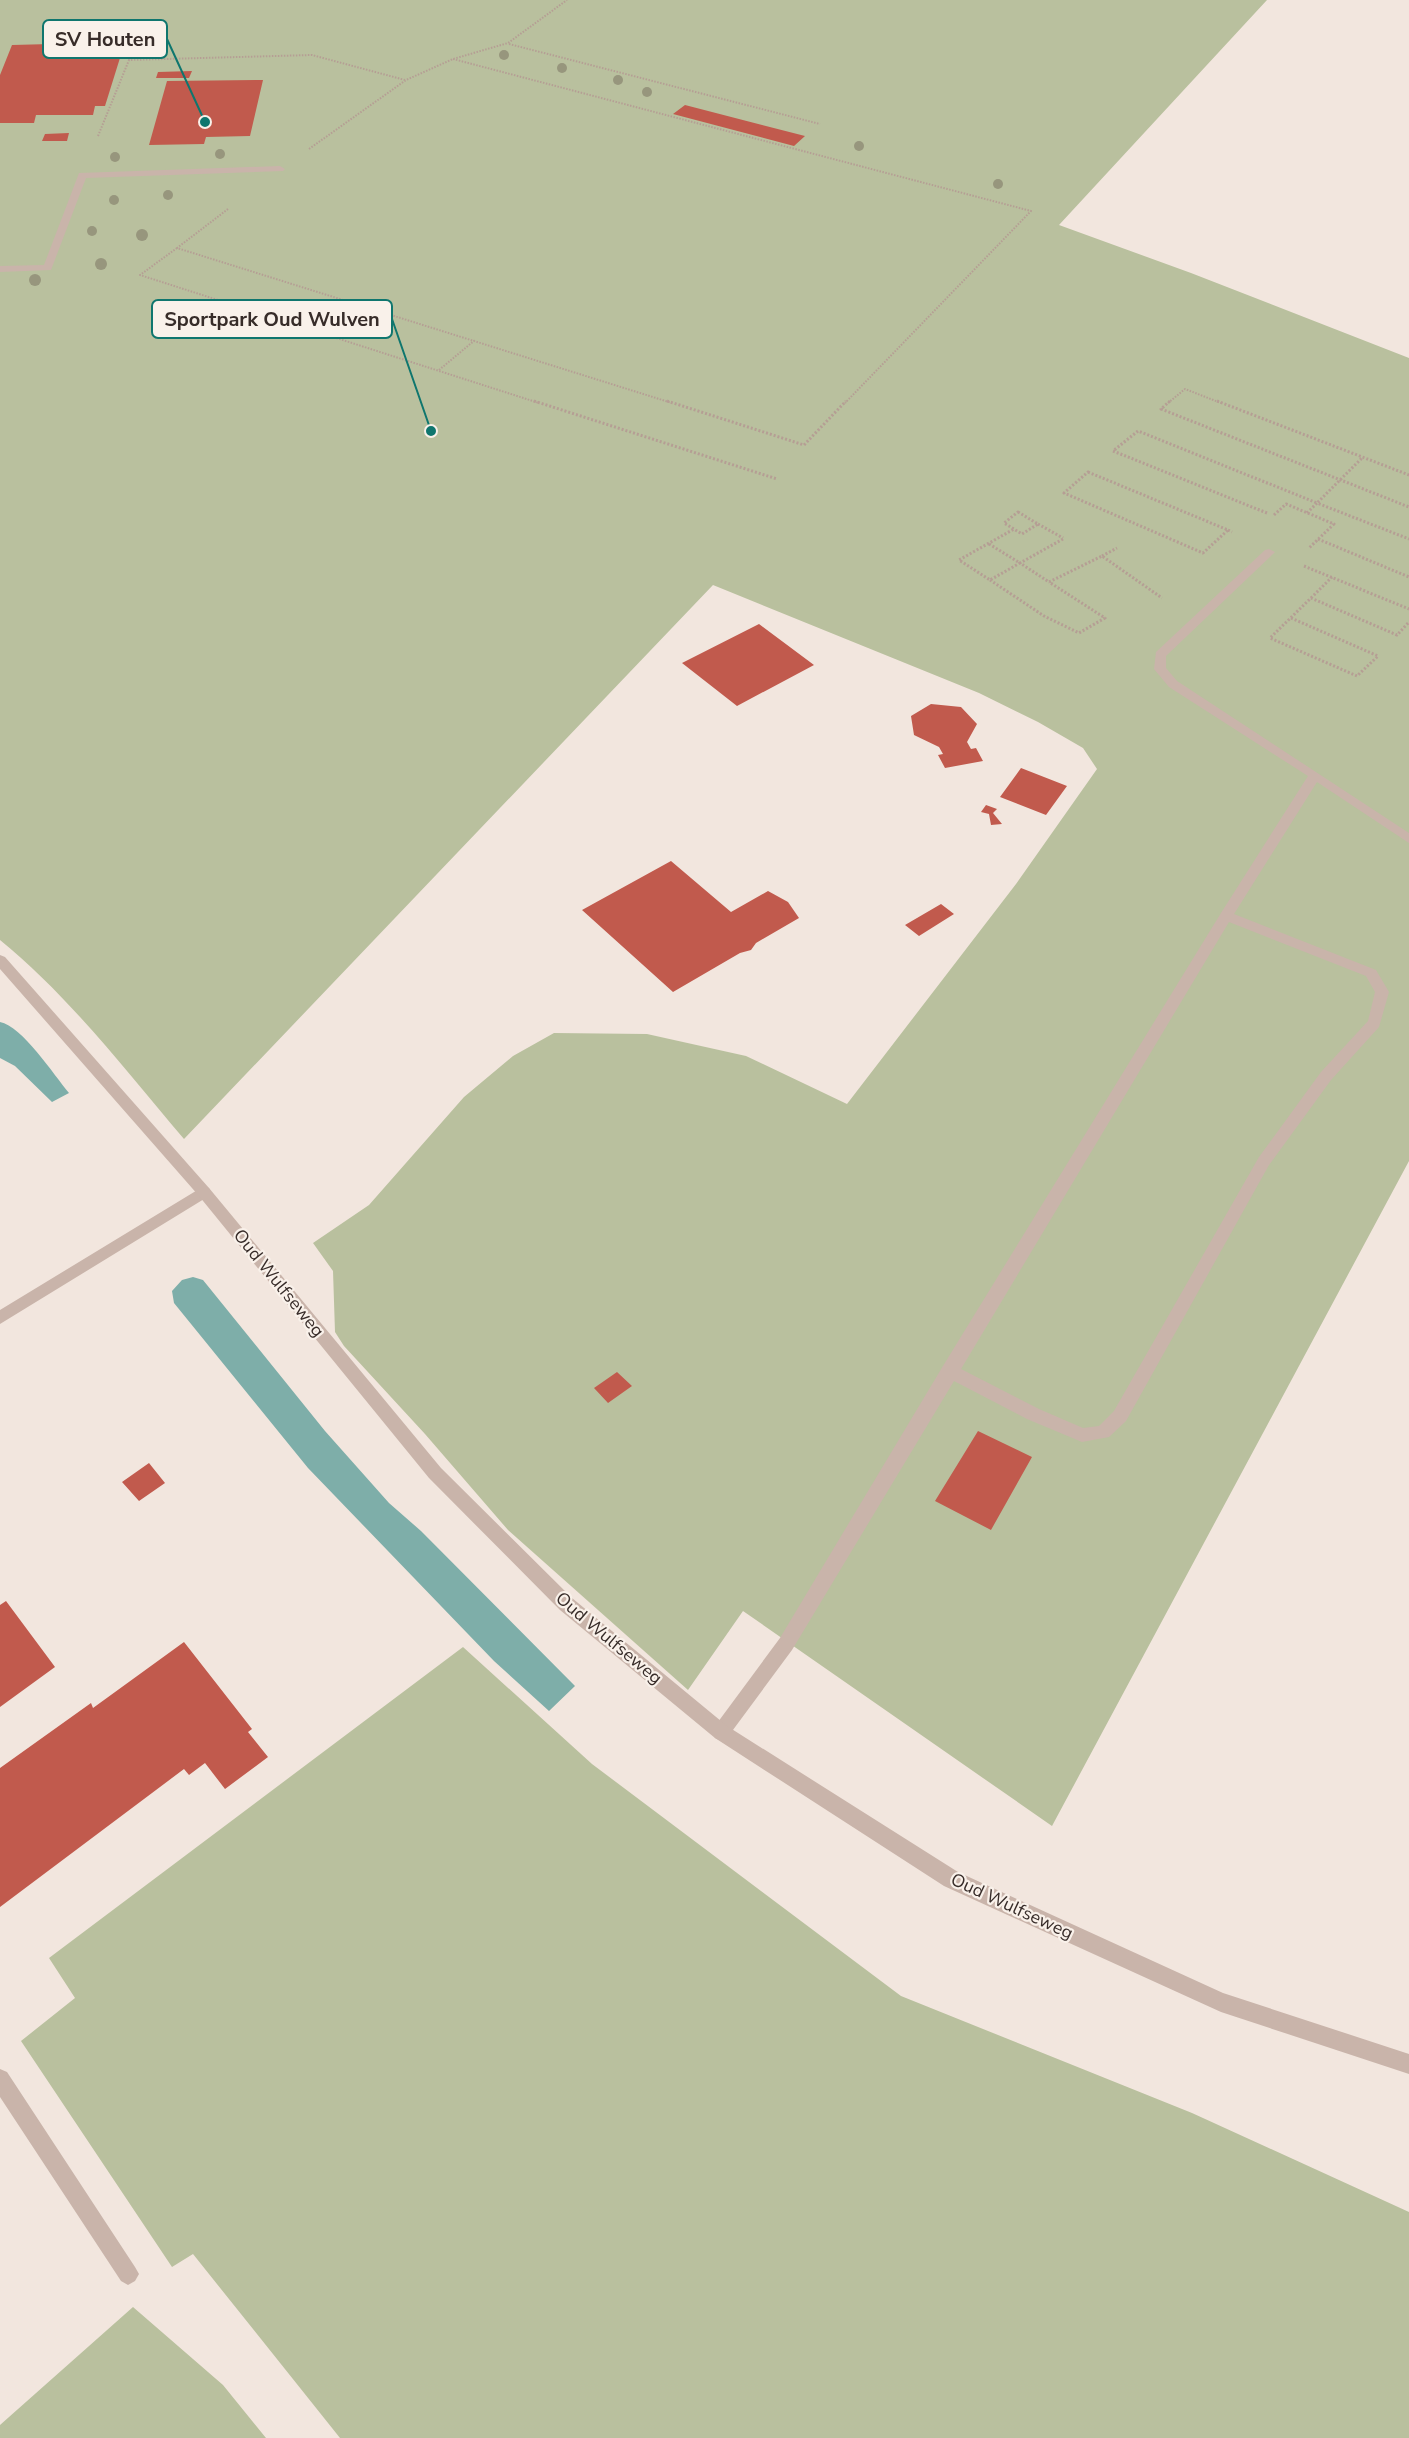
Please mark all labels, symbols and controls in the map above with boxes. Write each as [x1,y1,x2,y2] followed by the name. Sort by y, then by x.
[43,20,167,58] callout: SV Houten
[55,26,155,53] text: SV Houten
[152,300,392,338] callout: Sportpark Oud Wulven
[164,306,380,333] text: Sportpark Oud Wulven
[228,1224,330,1342] street label: Oud Wulfseweg
[551,1586,667,1690] street label: Oud Wulfseweg
[947,1867,1077,1945] street label: Oud Wulfseweg

